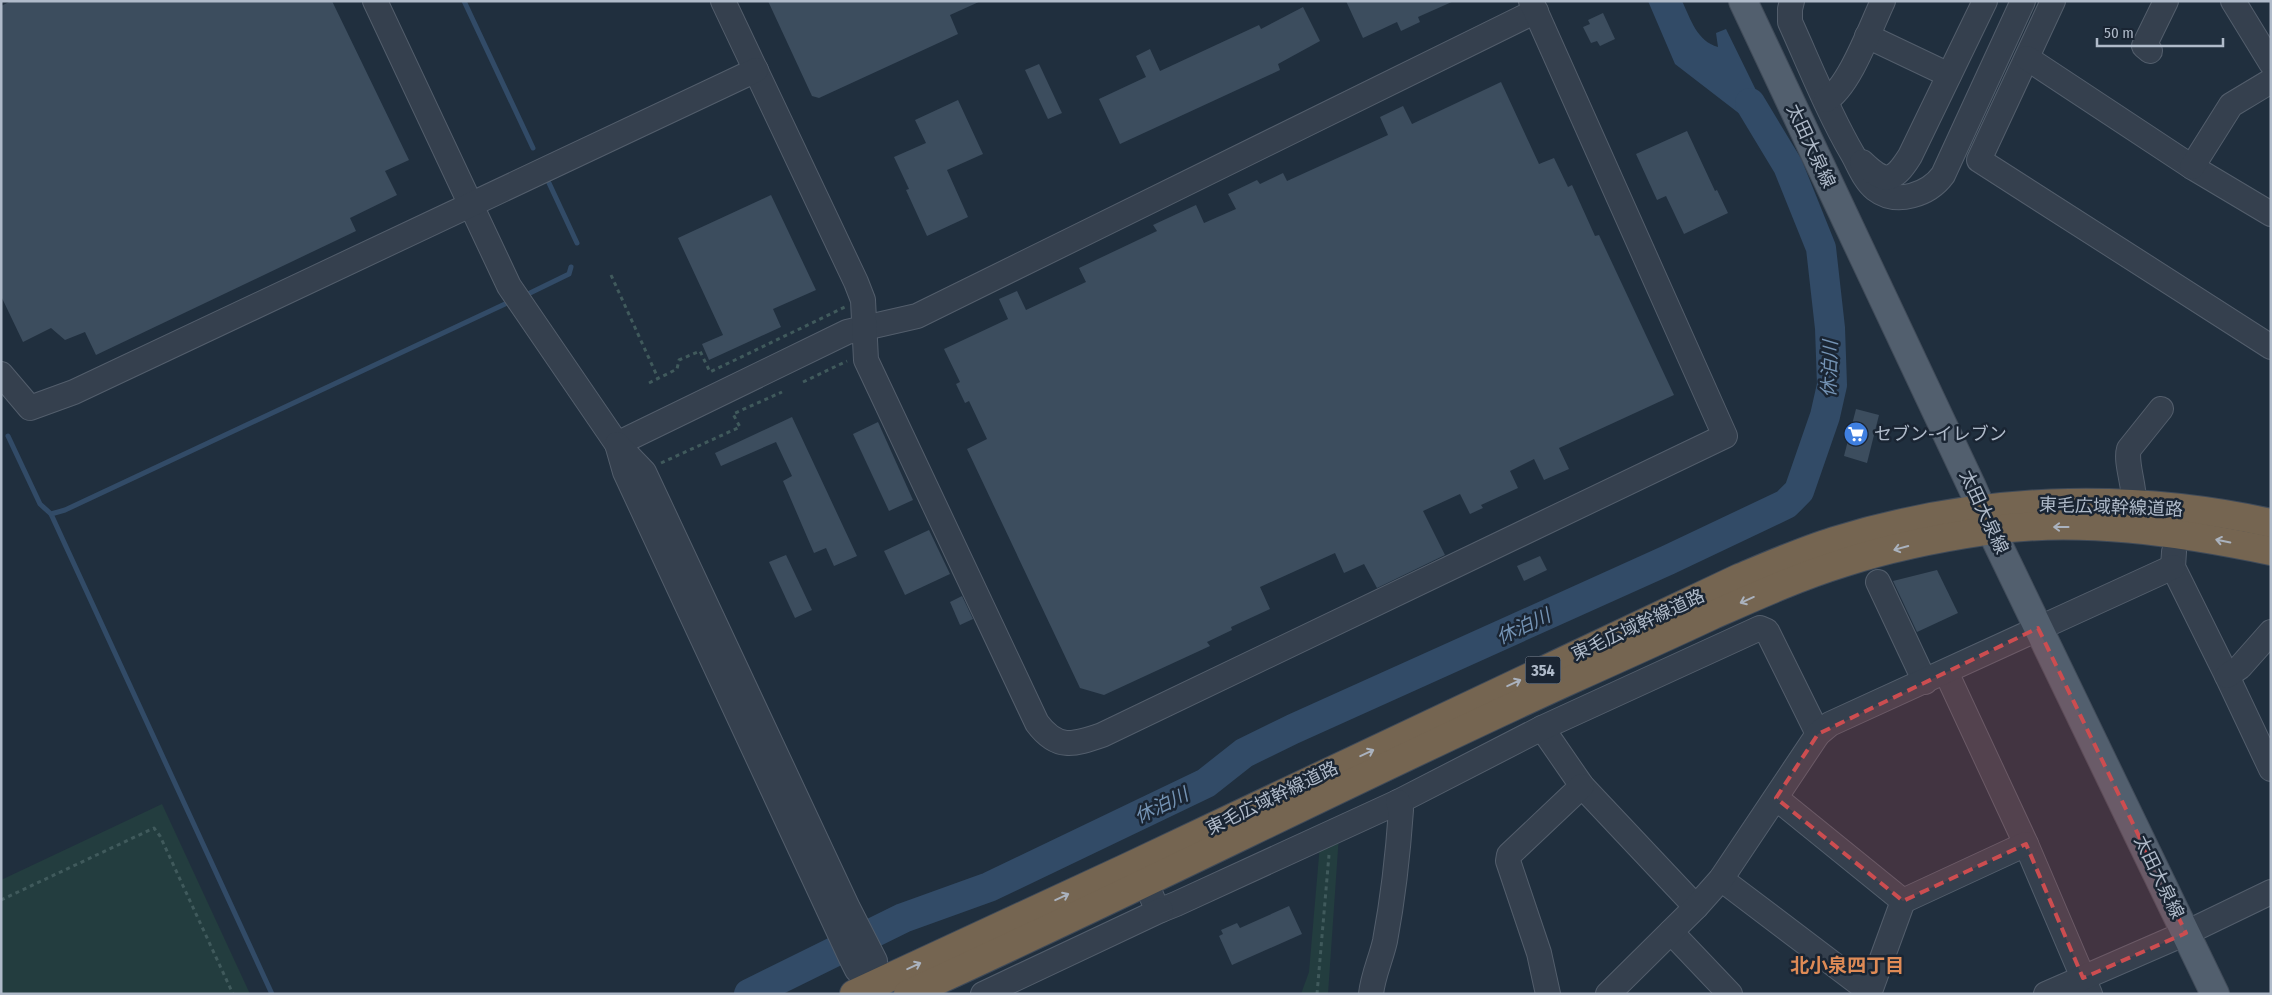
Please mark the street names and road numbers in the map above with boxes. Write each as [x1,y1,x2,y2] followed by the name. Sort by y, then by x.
[1782,101,1840,191] street label: 太田大泉線
[1955,467,2013,557] street label: 太田大泉線
[2039,493,2183,521] street label: 東毛広域幹線道路
[1568,585,1708,665] street label: 東毛広域幹線道路
[1526,656,1560,684] road number: 354
[1202,757,1342,839] street label: 東毛広域幹線道路
[2129,832,2189,922] street label: 太田大泉線

